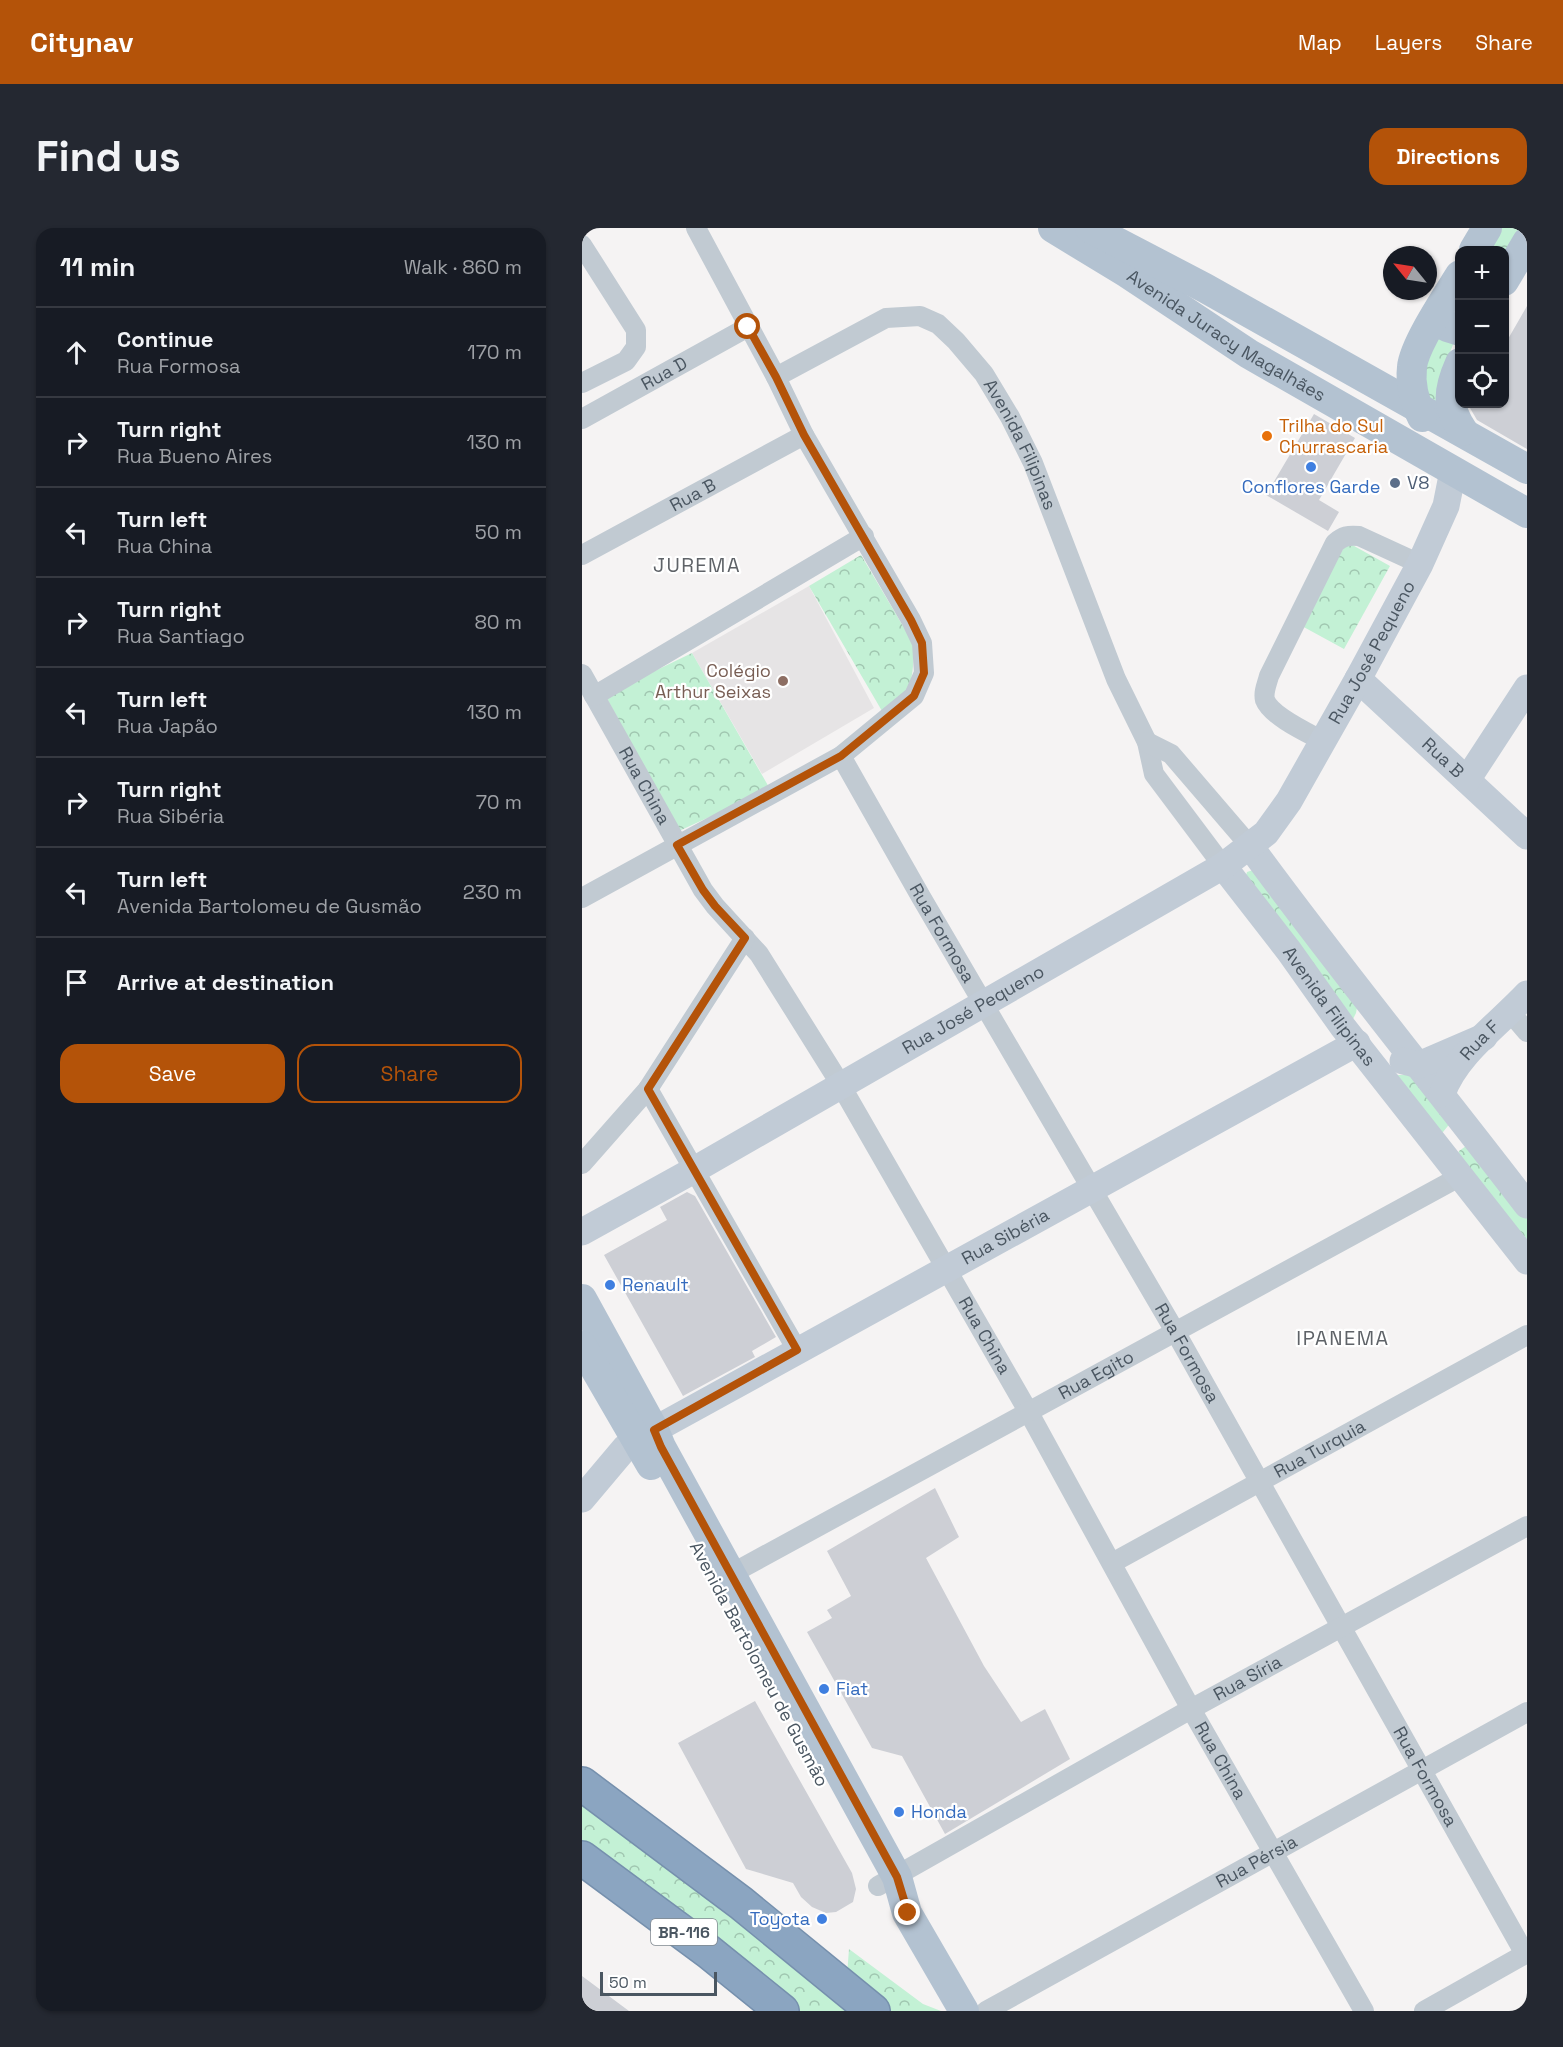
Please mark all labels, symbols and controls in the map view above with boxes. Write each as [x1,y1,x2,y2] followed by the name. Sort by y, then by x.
[30,24,134,60] text: Citynav
[1298,29,1342,56] text: Map
[1375,29,1442,56] text: Layers
[1475,29,1533,56] text: Share
[1369,128,1527,185] button: Directions
[36,130,181,183] text: Find us
[1383,246,1437,300] north arrow
[1455,246,1509,408] map controls
[1455,246,1509,300] button: +
[60,250,135,284] text: 11 min
[404,254,522,280] text: Walk · 860 m
[1123,264,1330,406] street label: Avenida Juracy Magalhães
[1455,300,1509,354] button: −
[734,313,760,339] route start
[117,325,213,353] text: Continue
[60,336,93,369] icon: ahead
[467,339,522,365] text: 170 m
[637,351,691,395] street label: Rua D
[117,353,241,379] text: Rua Formosa
[1455,354,1509,408] button: locate
[979,375,1062,513] street label: Avenida Filipinas
[1279,414,1388,458] place label: Trilha do Sul Churrascaria
[117,415,222,443] text: Turn right
[60,426,93,459] icon: right
[466,429,522,455] text: 130 m
[1260,429,1274,443] marker: Trilha do Sul Churrascaria
[117,443,272,469] text: Rua Bueno Aires
[1304,460,1318,474] marker: Conflores Garde
[1407,471,1429,494] place label: V8
[665,473,720,516] street label: Rua B
[1242,475,1380,498] place label: Conflores Garde
[1388,476,1402,490] marker: V8
[117,505,207,533] text: Turn left
[60,516,93,549] icon: left
[475,519,522,545] text: 50 m
[117,533,212,559] text: Rua China
[653,552,741,578] district label: JUREMA
[1323,576,1420,728] street label: Rua José Pequeno
[117,595,222,623] text: Turn right
[60,606,93,639] icon: right
[474,609,522,635] text: 80 m
[117,623,245,649] text: Rua Santiago
[655,659,771,703] place label: Colégio Arthur Seixas
[776,674,790,688] marker: Colégio Arthur Seixas
[117,685,207,713] text: Turn left
[60,696,93,729] icon: left
[466,699,522,725] text: 130 m
[117,713,218,739] text: Rua Japão
[1417,732,1469,783] street label: Rua B
[614,742,676,828] street label: Rua China
[117,775,222,803] text: Turn right
[60,786,93,819] icon: right
[476,789,522,815] text: 70 m
[117,803,224,829] text: Rua Sibéria
[117,865,207,893] text: Turn left
[60,876,93,909] icon: left
[463,879,522,905] text: 230 m
[905,879,981,987] street label: Rua Formosa
[117,893,422,919] text: Avenida Bartolomeu de Gusmão
[1278,942,1381,1070] street label: Avenida Filipinas
[898,959,1048,1059] street label: Rua José Pequeno
[60,966,93,999] icon: arrive
[117,968,334,996] text: Arrive at destination
[1454,1015,1504,1065] street label: Rua F
[60,1044,285,1103] button: Save
[297,1044,522,1103] button: Share
[957,1203,1053,1270] street label: Rua Sibéria
[622,1273,689,1296] place label: Renault
[603,1278,617,1292] marker: Renault
[954,1292,1016,1378] street label: Rua China
[1150,1299,1225,1407] street label: Rua Formosa
[1296,1325,1390,1351] district label: IPANEMA
[1054,1345,1138,1404] street label: Rua Egito
[1270,1414,1369,1483] street label: Rua Turquia
[685,1537,834,1790] street label: Avenida Bartolomeu de Gusmão
[1209,1650,1286,1706] street label: Rua Síria
[836,1677,868,1700] place label: Fiat
[817,1682,831,1696] marker: Fiat
[1190,1717,1252,1803] street label: Rua China
[1388,1722,1463,1830] street label: Rua Formosa
[911,1800,967,1823] place label: Honda
[892,1805,906,1819] marker: Honda
[1211,1829,1301,1893] street label: Rua Pérsia
[894,1899,920,1925] route end
[750,1907,810,1930] place label: Toyota
[815,1912,829,1926] marker: Toyota
[651,1919,717,1945] road number: BR-116
[600,1969,717,1996] scale bar
[609,1972,647,1993] text: 50 m

